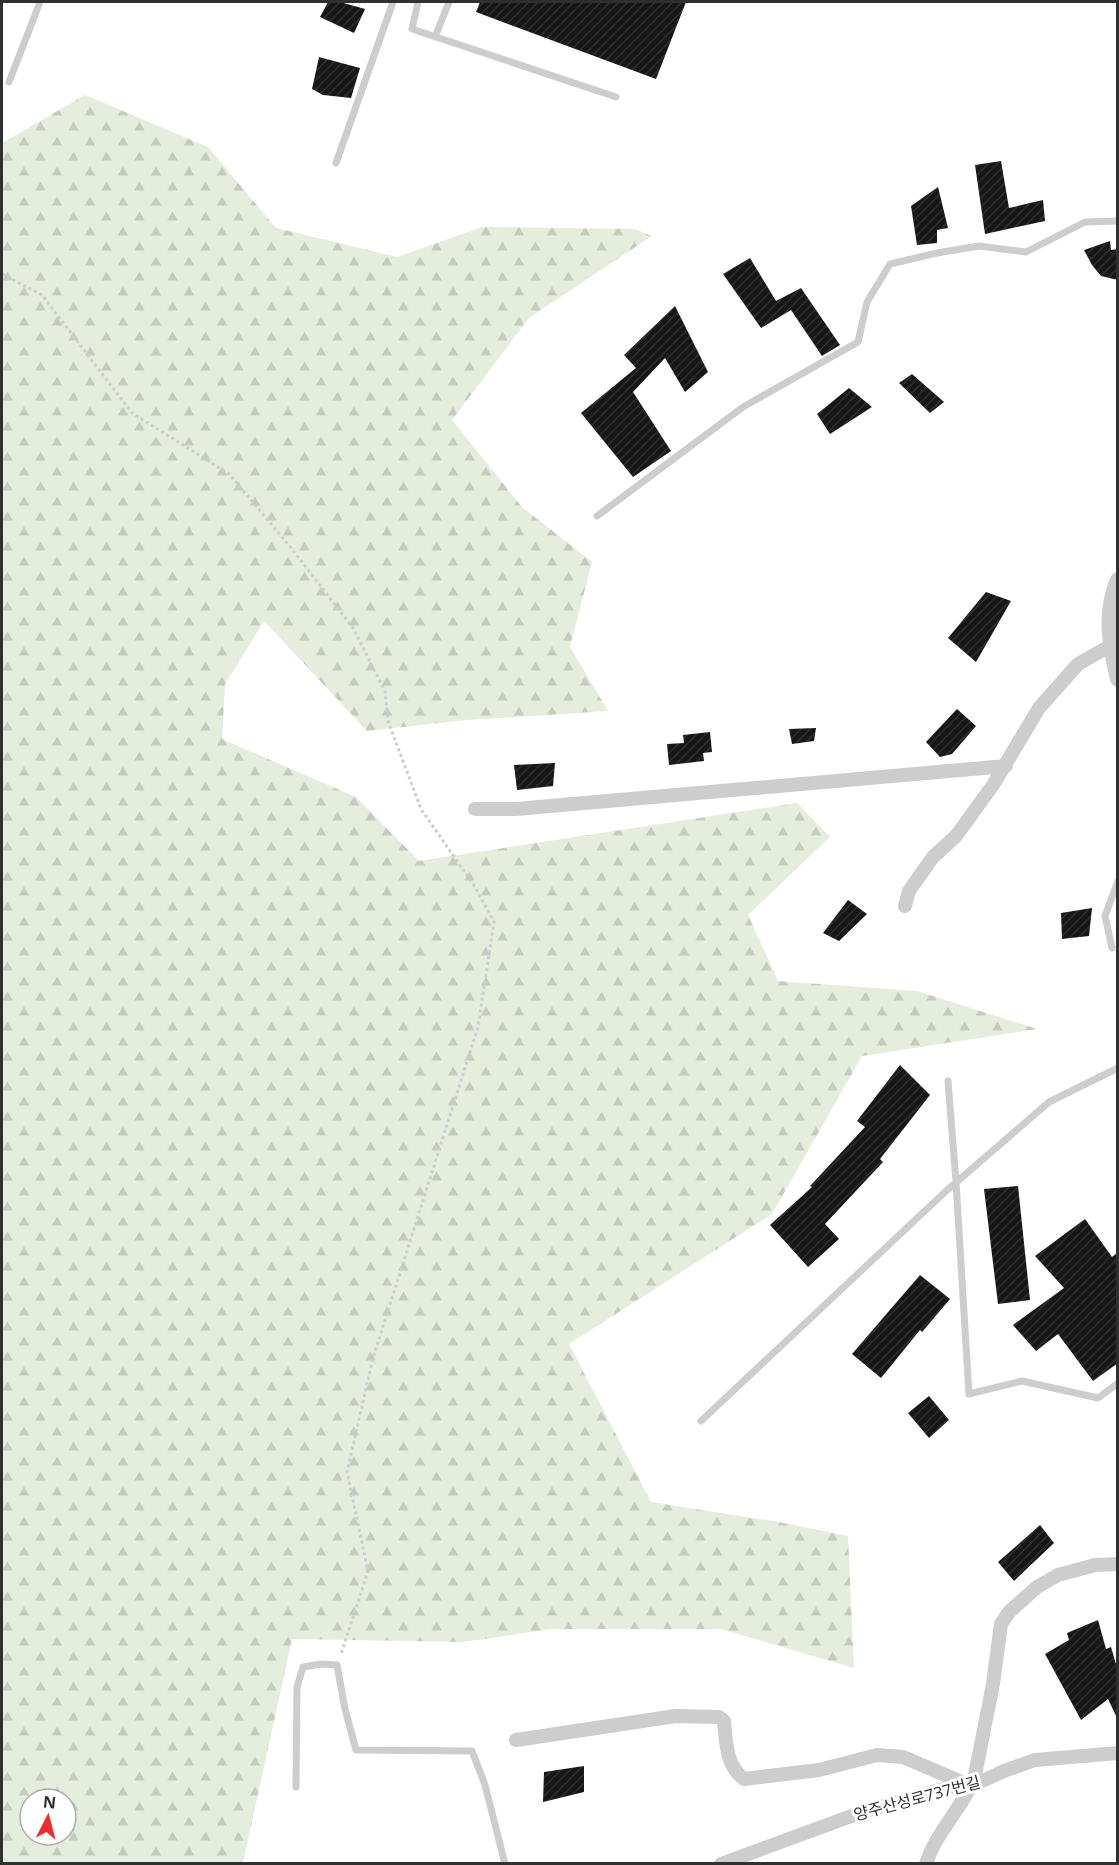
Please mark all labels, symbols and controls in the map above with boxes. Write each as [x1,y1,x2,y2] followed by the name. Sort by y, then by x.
[851,1770,983,1826] street label: 양주산성로737번길
[18,1787,78,1847] north arrow
[42,1790,57,1814] text: N

